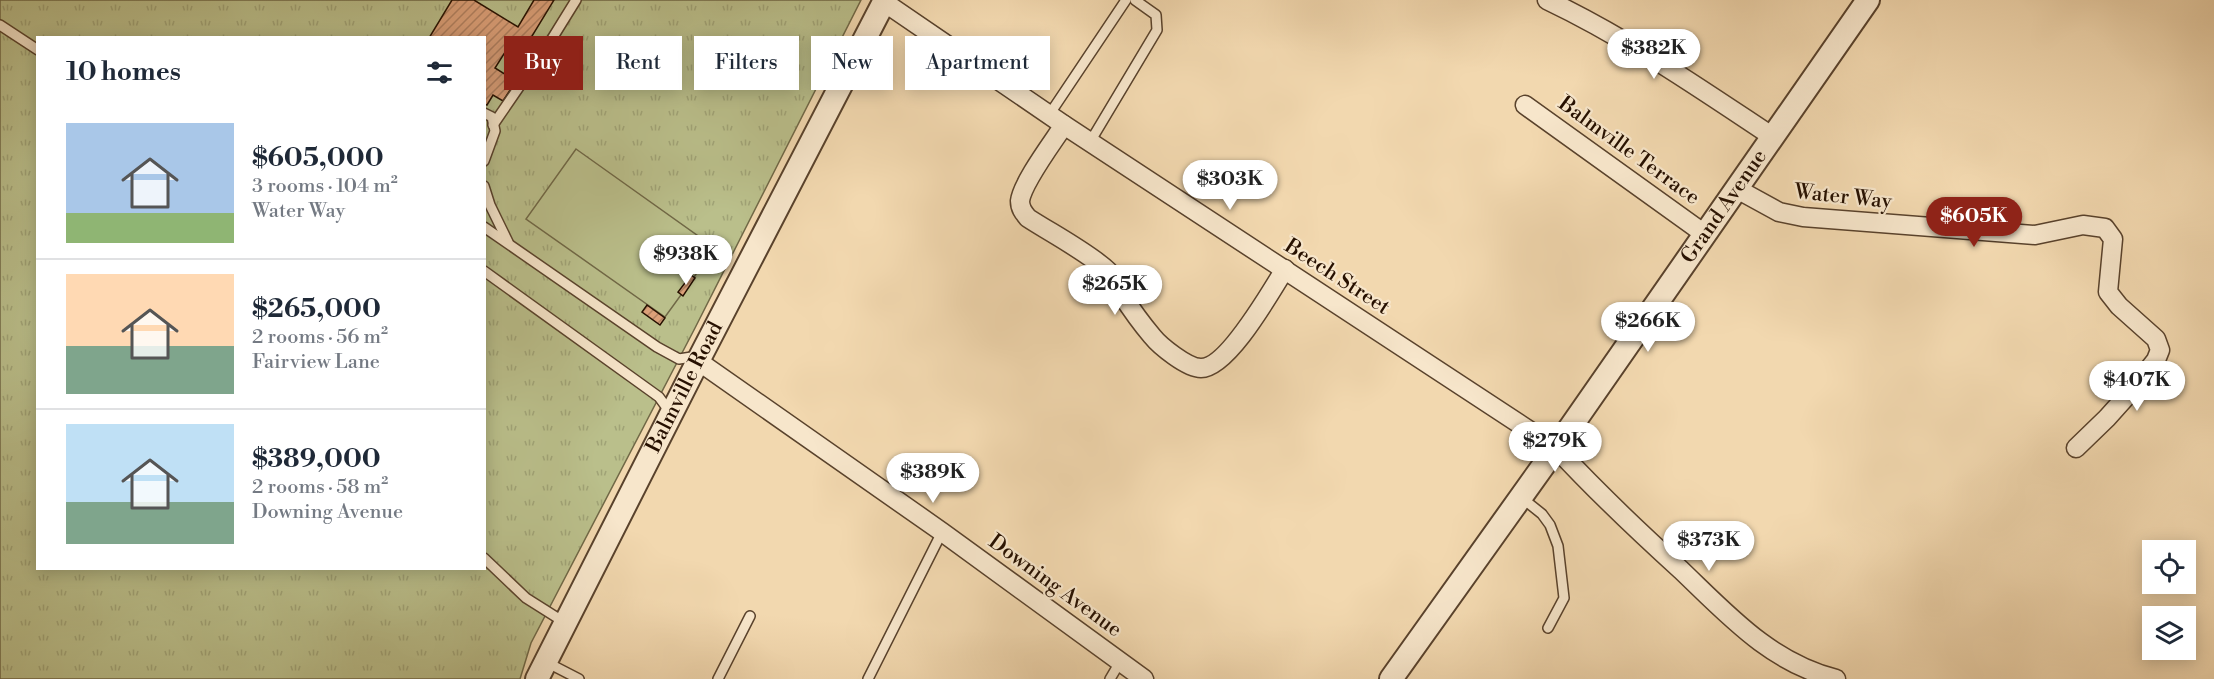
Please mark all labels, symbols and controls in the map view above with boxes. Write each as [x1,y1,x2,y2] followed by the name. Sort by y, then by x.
[1612,29,1696,80] pin: $382K
[504,36,583,90] chip: Buy
[595,36,682,90] chip: Rent
[694,36,799,90] chip: Filters
[811,36,893,90] chip: New
[905,36,1050,90] chip: Apartment
[1621,36,1687,61] text: $382K
[66,56,181,88] text: 10 homes
[423,56,456,89] icon: filters
[1552,90,1705,211] street label: Balmville Terrace
[252,142,384,174] text: $605,000
[1675,145,1773,269] street label: Grand Avenue
[114,147,186,219] icon: home
[1188,160,1272,211] pin: $303K
[1197,167,1263,192] text: $303K
[252,174,398,199] text: 3 rooms · 104 m²
[1792,179,1894,215] street label: Water Way
[1932,197,2016,248] pin: $605K
[252,199,345,224] text: Water Way
[1940,204,2008,229] text: $605K
[1279,233,1395,321] street label: Beech Street
[644,235,728,286] pin: $938K
[653,242,719,267] text: $938K
[1073,265,1157,316] pin: $265K
[1082,272,1148,297] text: $265K
[252,293,381,325] text: $265,000
[114,298,186,370] icon: home
[1606,302,1690,353] pin: $266K
[1615,309,1681,334] text: $266K
[640,317,729,458] street label: Balmville Road
[252,325,388,350] text: 2 rooms · 56 m²
[252,350,380,375] text: Fairview Lane
[2095,361,2179,412] pin: $407K
[2103,368,2171,393] text: $407K
[1513,422,1597,473] pin: $279K
[1523,429,1587,454] text: $279K
[252,443,381,475] text: $389,000
[114,448,186,520] icon: home
[891,453,975,504] pin: $389K
[900,460,966,485] text: $389K
[252,475,388,500] text: 2 rooms · 58 m²
[252,500,403,525] text: Downing Avenue
[1667,521,1751,572] pin: $373K
[1677,528,1741,553] text: $373K
[983,529,1127,643] street label: Downing Avenue
[2142,540,2196,660] map controls
[2142,540,2196,594] button: locate
[2142,606,2196,660] button: layers

